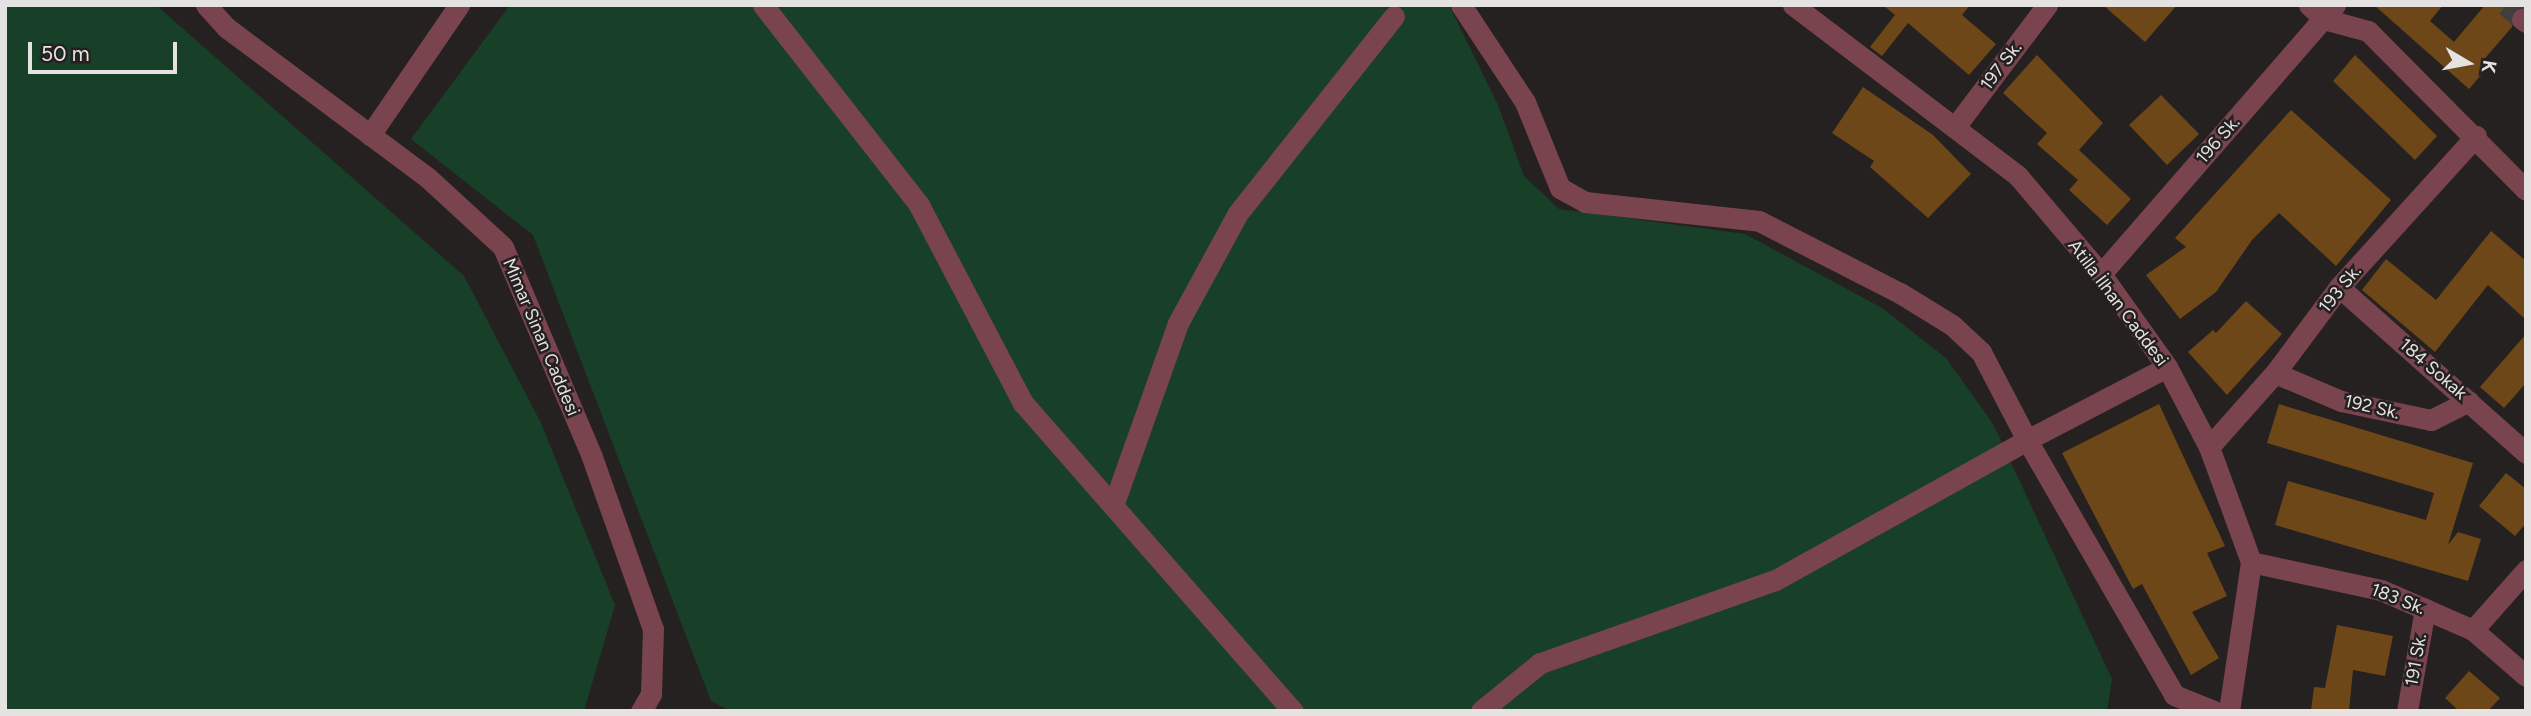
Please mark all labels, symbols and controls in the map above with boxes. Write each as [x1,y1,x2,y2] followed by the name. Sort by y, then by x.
[32,28,180,72] scale bar
[2433,28,2503,98] north arrow
[1976,37,2026,95] street label: 197 Sk.
[41,41,90,66] text: 50 m
[2477,59,2502,75] text: K
[2192,112,2244,168] street label: 196 Sk.
[2063,235,2173,371] street label: Atilla İlhan Caddesi
[498,255,584,419] street label: Mimar Sinan Caddesi
[2314,261,2366,317] street label: 193 Sk.
[2395,334,2471,404] street label: 184 Sokak
[2342,390,2402,424] street label: 192 Sk.
[2368,579,2428,619] street label: 183 Sk.
[2401,632,2431,688] street label: 191 Sk.

